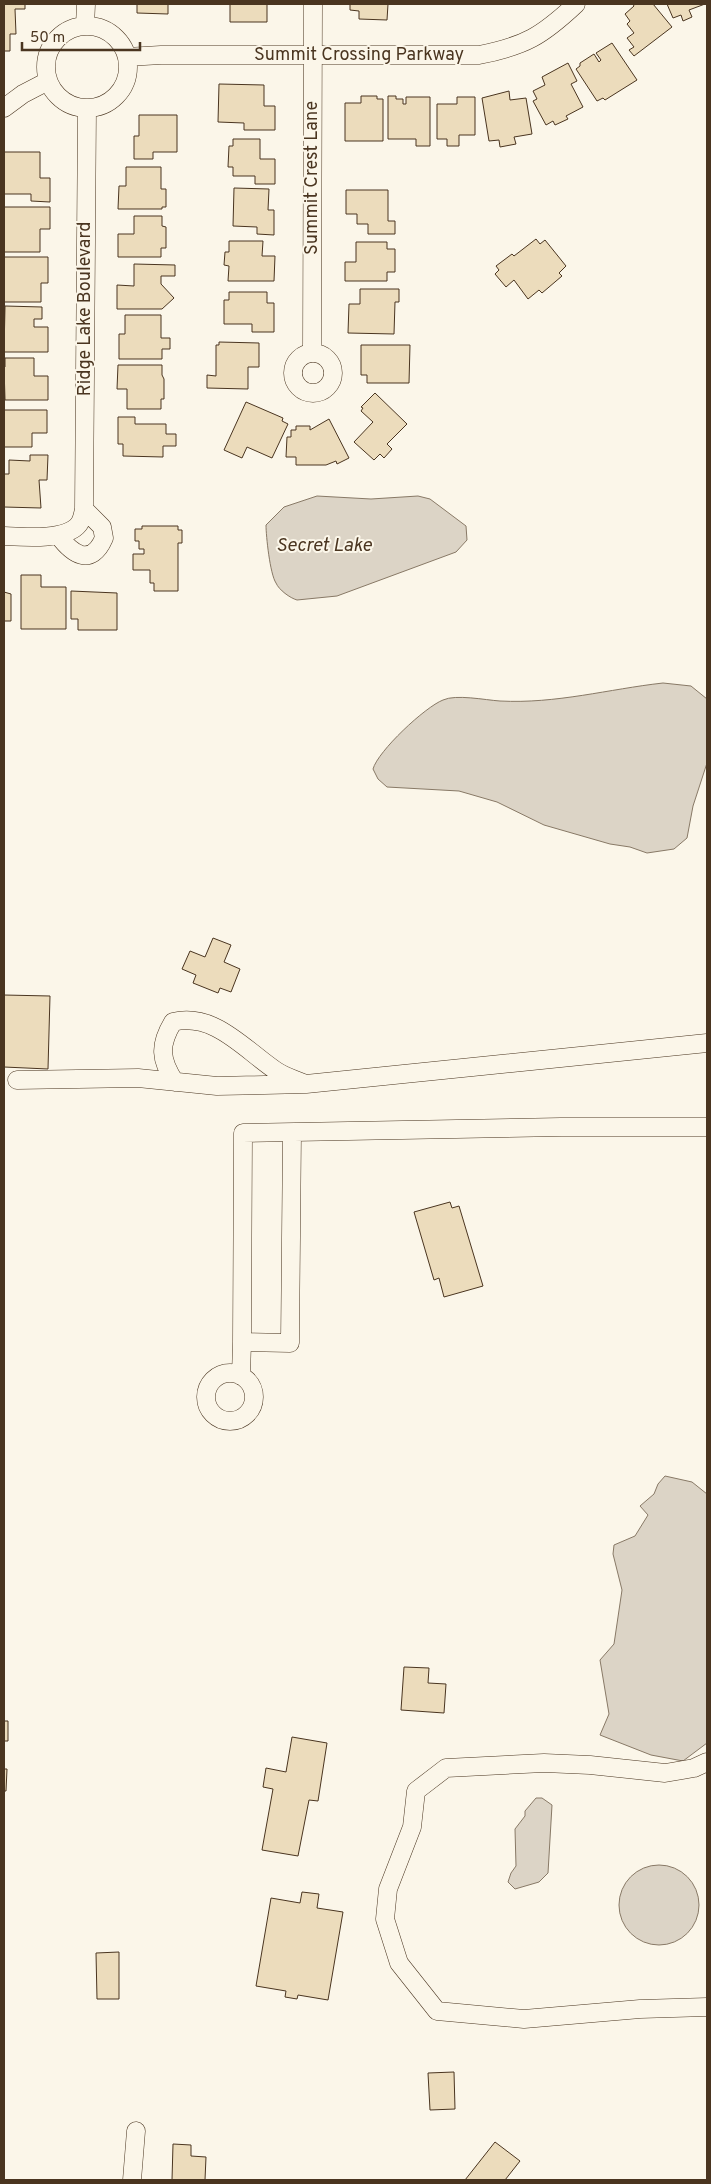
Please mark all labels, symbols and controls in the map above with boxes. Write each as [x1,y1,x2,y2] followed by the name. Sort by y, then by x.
[22,20,140,52] scale bar
[30,29,65,48] text: 50 m
[254,44,464,67] street label: Summit Crossing Parkway
[301,101,324,255] street label: Summit Crest Lane
[74,222,97,396] street label: Ridge Lake Boulevard
[276,534,372,558] water label: Secret Lake

